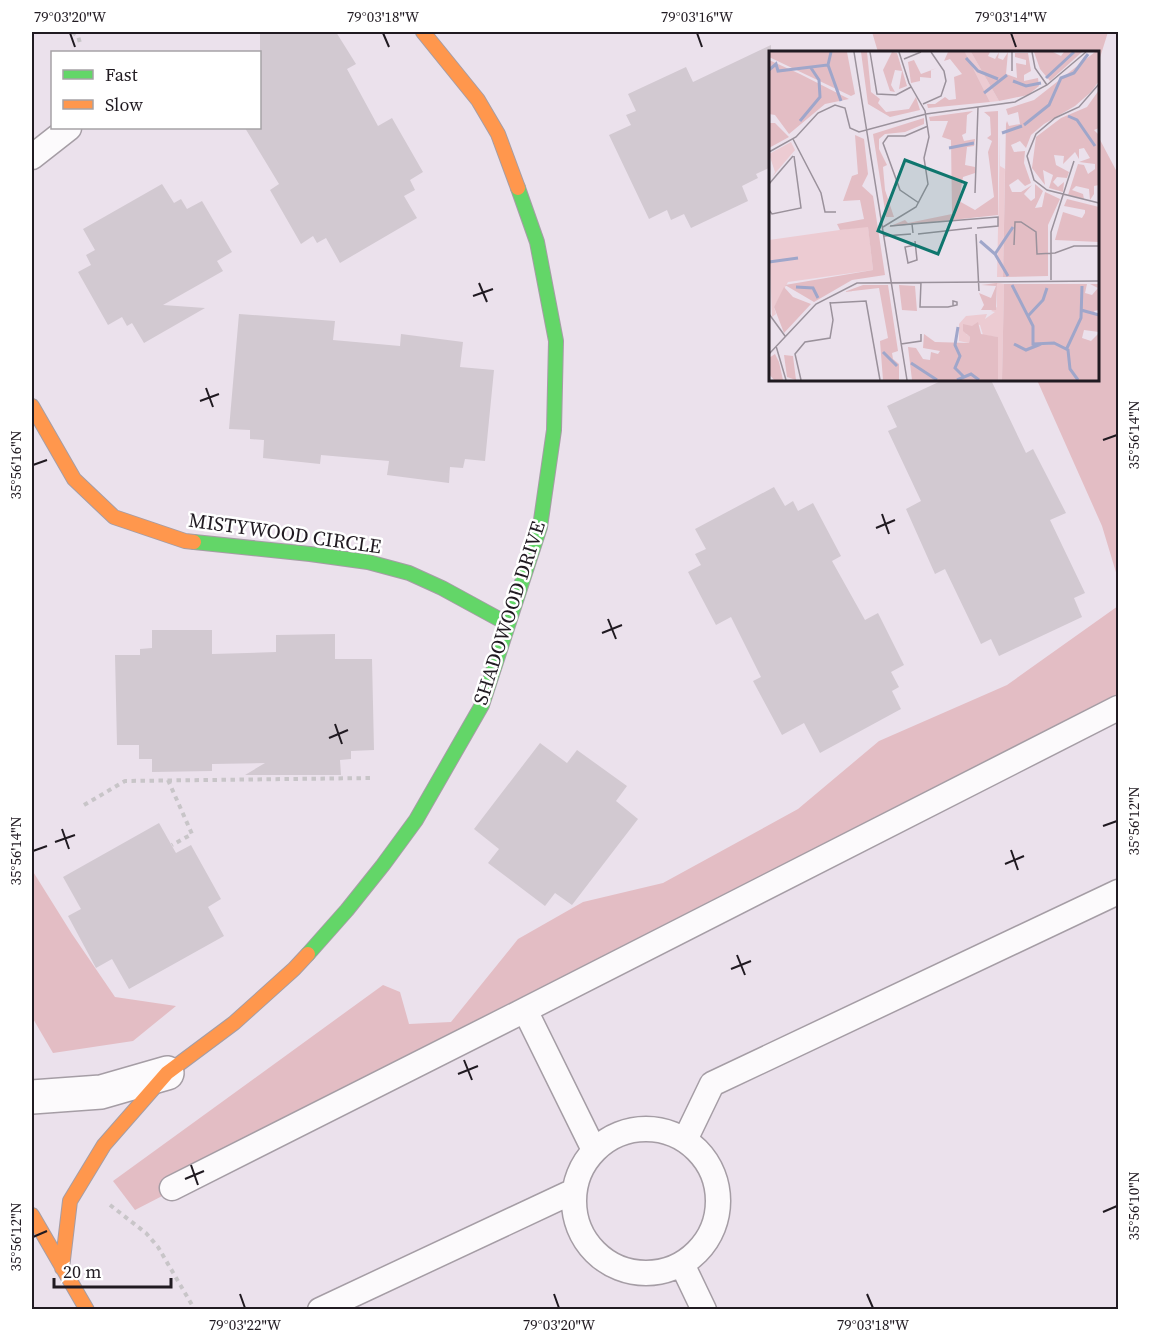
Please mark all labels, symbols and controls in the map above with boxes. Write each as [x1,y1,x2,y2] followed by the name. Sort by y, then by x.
[34,6,107,27] text: 79°03'20"W
[347,6,420,27] text: 79°03'18"W
[661,6,734,27] text: 79°03'16"W
[975,6,1048,27] text: 79°03'14"W
[51,51,261,129] legend
[769,51,1099,381] inset map
[105,62,138,87] text: Fast
[105,92,143,117] text: Slow
[1123,400,1144,470] text: 35°56'14"N
[5,430,26,500] text: 35°56'16"N
[187,506,383,560] street label: MISTYWOOD CIRCLE
[466,518,552,708] street label: SHADOWOOD DRIVE
[1123,786,1144,856] text: 35°56'12"N
[5,816,26,886] text: 35°56'14"N
[1123,1171,1144,1241] text: 35°56'10"N
[5,1202,26,1272] text: 35°56'12"N
[54,1251,171,1289] scale bar
[63,1259,101,1284] text: 20 m
[209,1314,282,1335] text: 79°03'22"W
[523,1314,596,1335] text: 79°03'20"W
[837,1314,910,1335] text: 79°03'18"W

